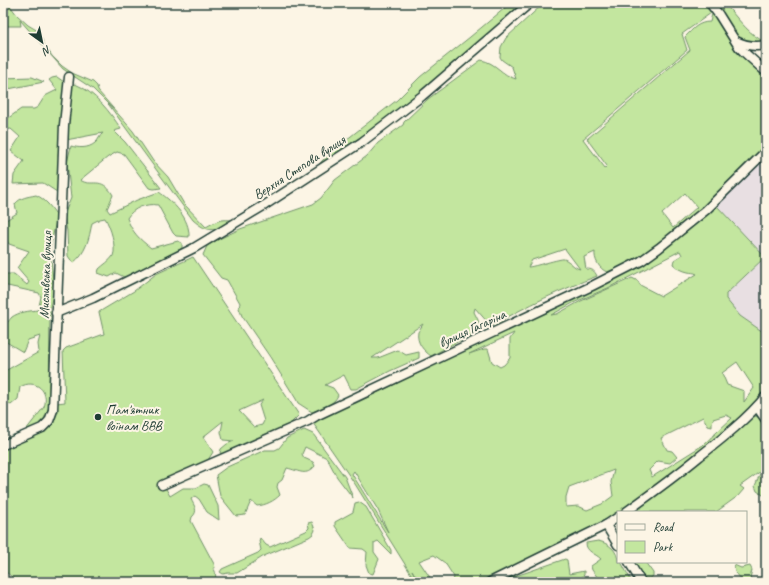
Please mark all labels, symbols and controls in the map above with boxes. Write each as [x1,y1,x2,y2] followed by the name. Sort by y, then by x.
[22,22,62,62] north arrow
[39,43,54,59] text: N
[250,131,350,203] street label: Верхня Степова вулиця
[35,230,56,319] street label: Мисливська вулиця
[436,305,509,351] street label: вулиця Гагаріна
[106,401,164,434] place label: Пам'ятник воїнам ВВВ
[93,412,103,422] marker: Пам'ятник воїнам ВВВ
[617,511,747,563] legend
[653,519,675,535] text: Road
[653,539,674,555] text: Park

